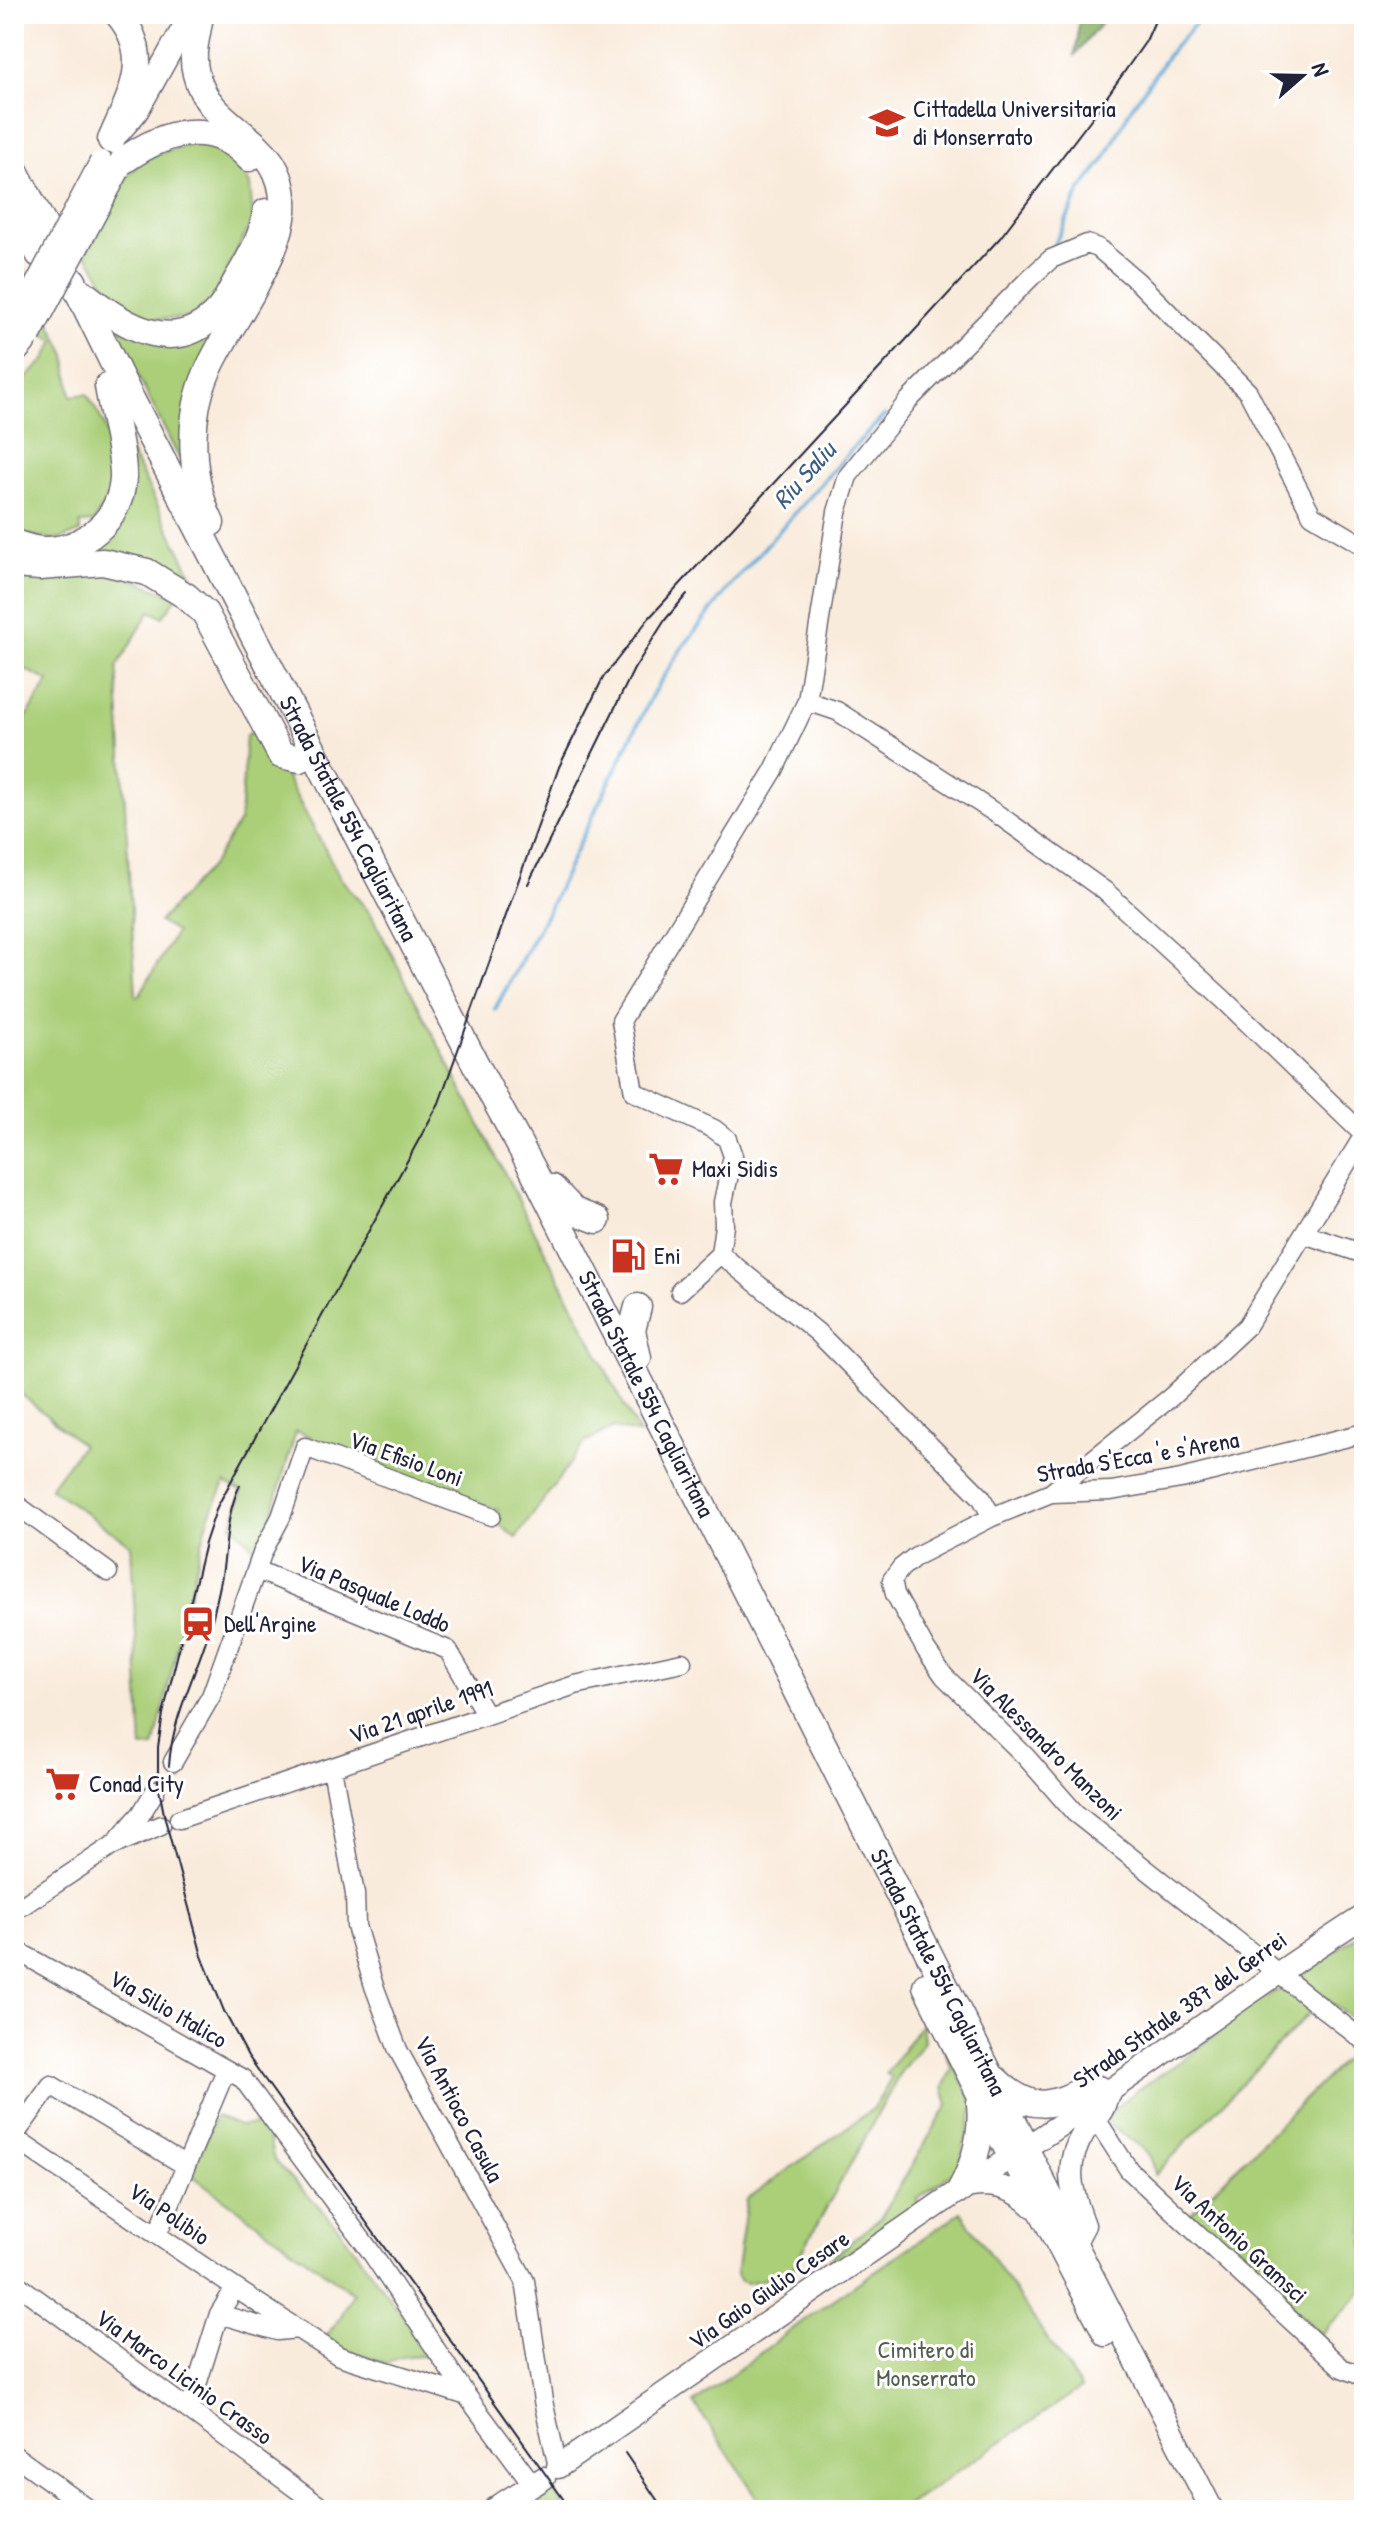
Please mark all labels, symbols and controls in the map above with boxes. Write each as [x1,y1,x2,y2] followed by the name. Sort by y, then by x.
[1262,36,1342,116] north arrow
[1305,59,1337,80] text: N
[913,92,1116,152] place label: Cittadella Universitaria di Monserrato
[868,104,906,142] school or university icon: Cittadella Universitaria di Monserrato
[764,432,845,516] water label: Riu Saliu
[272,690,426,946] street label: Strada Statale 554 Cagliaritana
[647,1150,685,1188] supermarket icon: Maxi Sidis
[692,1152,778,1184] place label: Maxi Sidis
[609,1237,647,1275] fuel station icon: Eni
[654,1239,681,1271] place label: Eni
[571,1265,723,1522] street label: Strada Statale 554 Cagliaritana
[345,1423,468,1493] street label: Via Efisio Loni
[1034,1423,1241,1490] street label: Strada S'Ecca 'e s'Arena
[293,1547,456,1640] street label: Via Pasquale Loddo
[179,1605,217,1643] station icon: Dell'Argine
[224,1607,317,1639] place label: Dell'Argine
[963,1660,1130,1827] street label: Via Alessandro Manzoni
[345,1671,497,1751] street label: Via 21 aprile 1991
[44,1765,82,1803] supermarket icon: Conad City
[89,1767,184,1799] place label: Conad City
[864,1843,1015,2101] street label: Strada Statale 554 Cagliaritana
[1066,1923,1293,2095] street label: Strada Statale 387 del Gerrei
[104,1961,234,2055] street label: Via Silio Italico
[408,2030,512,2187] street label: Via Antioco Casula
[1164,2167,1315,2310] street label: Via Antonio Gramsci
[123,2174,217,2252] street label: Via Polibio
[682,2222,855,2356] street label: Via Gaio Giulio Cesare
[90,2301,280,2452] street label: Via Marco Licinio Crasso
[876,2333,976,2393] park label: Cimitero di Monserrato

